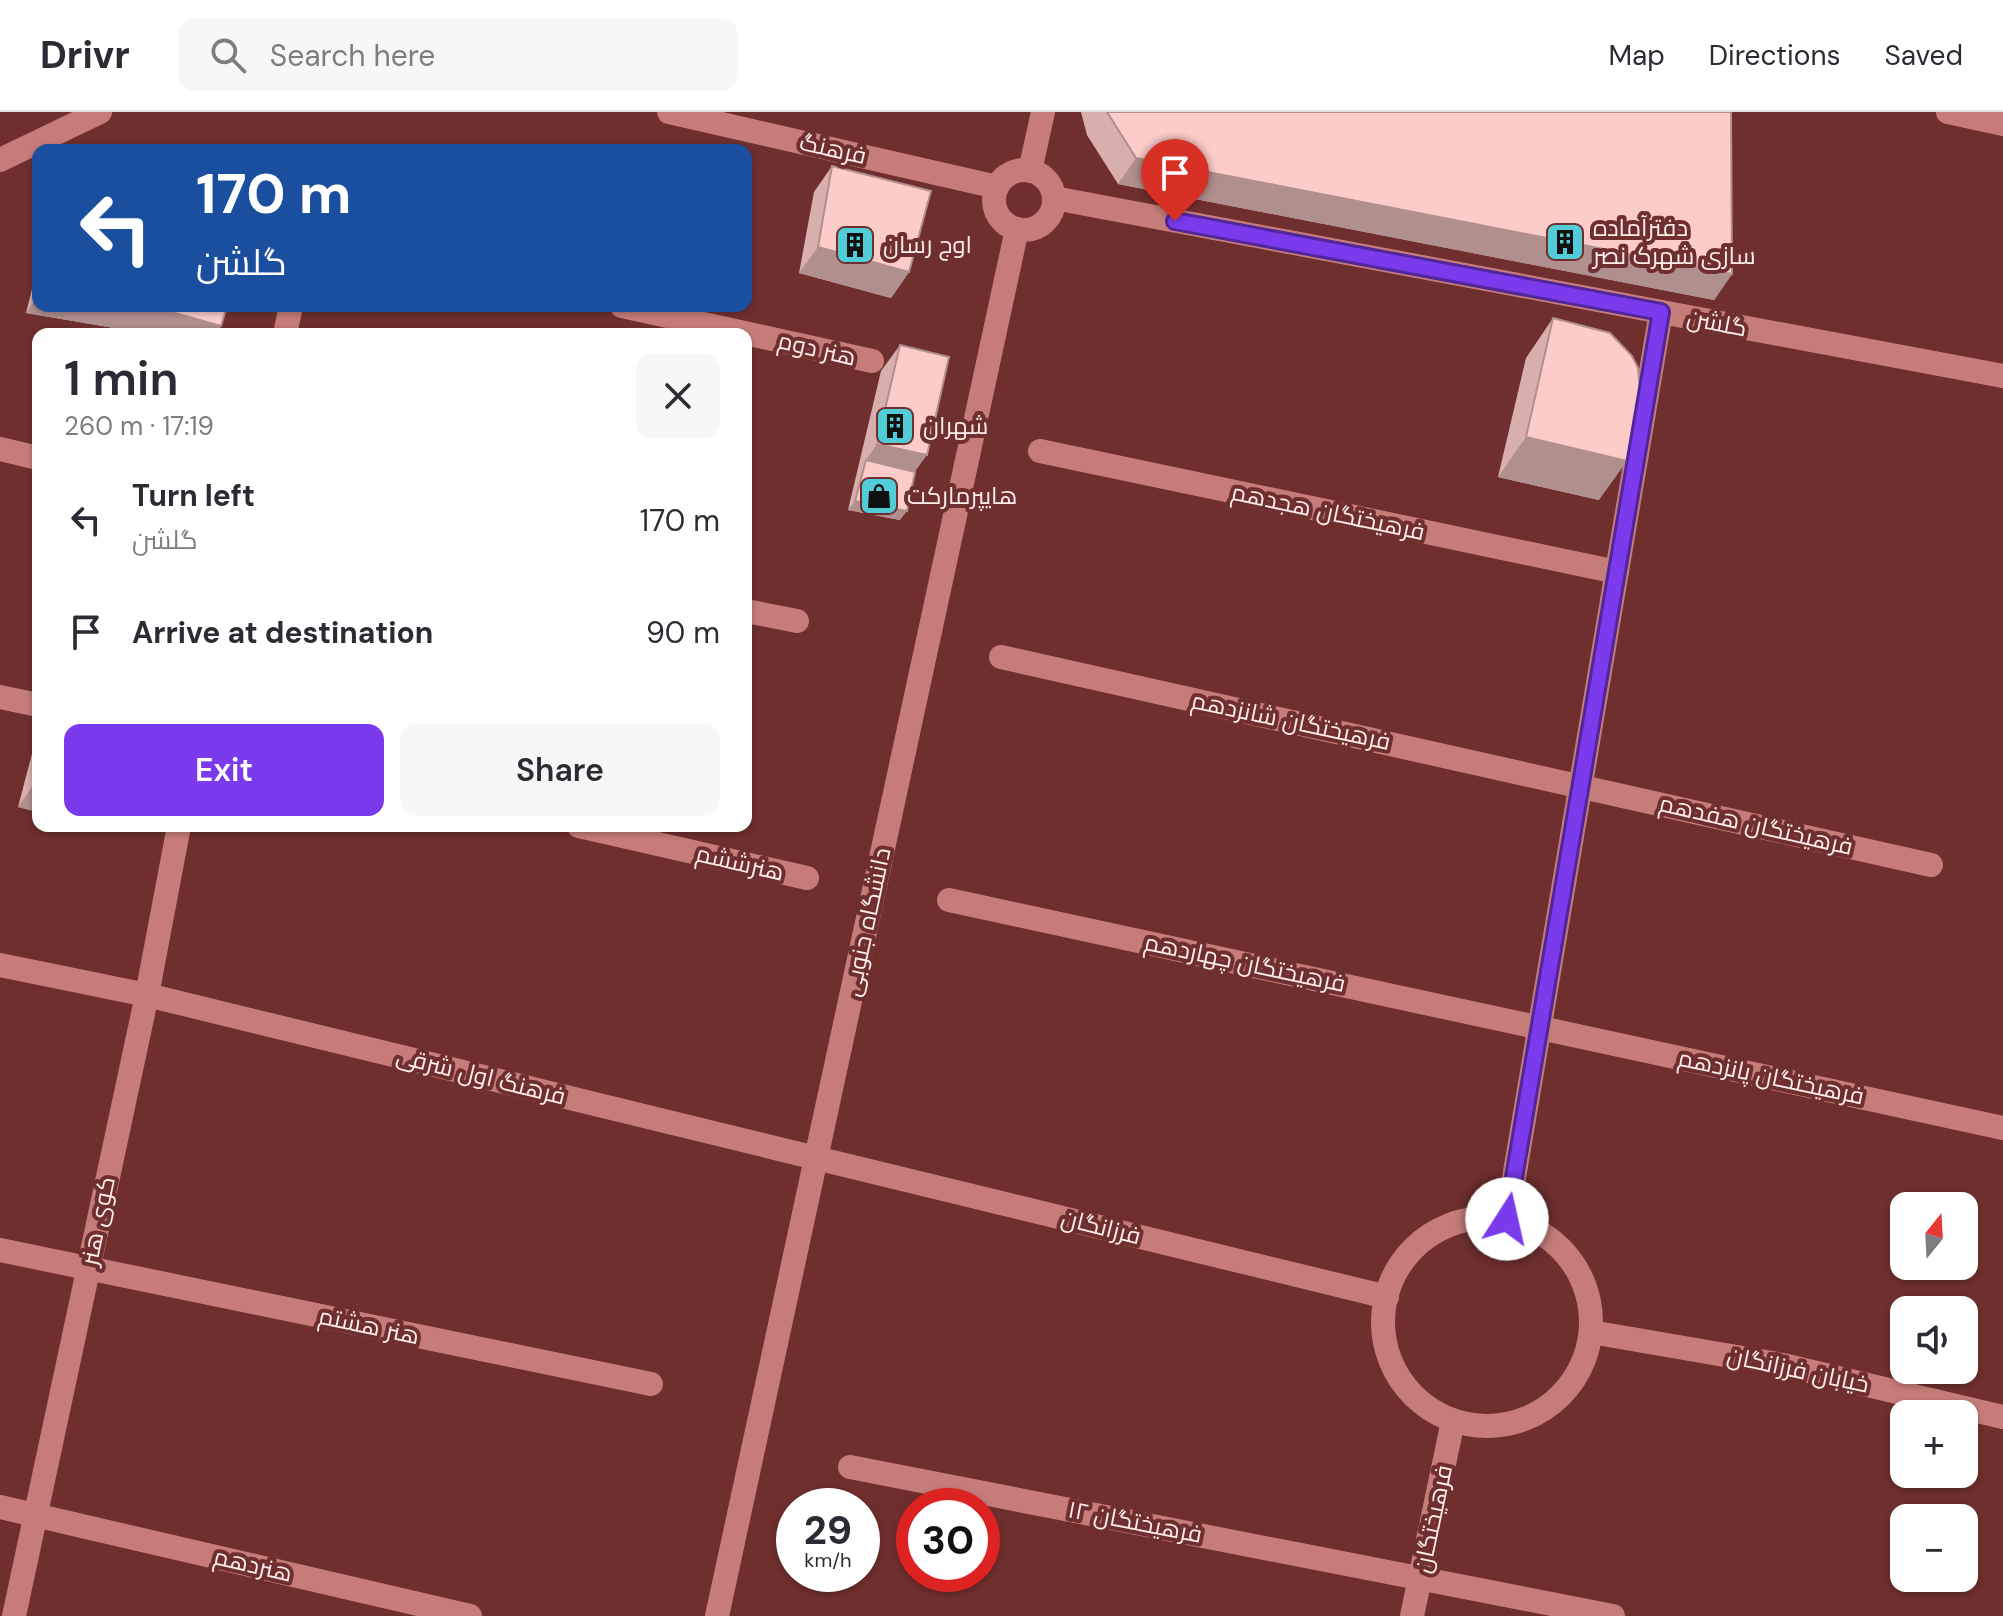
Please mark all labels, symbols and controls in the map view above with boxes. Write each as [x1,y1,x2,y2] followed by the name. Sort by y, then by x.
[178,19,738,91] search box
[40,30,130,80] text: Drivr
[206,33,250,77] icon: search
[270,36,435,75] text: Search here
[1608,37,1665,74] text: Map
[1709,37,1841,74] text: Directions
[1885,37,1963,74] text: Saved
[797,126,870,171] street label: فرهنگ
[1141,139,1209,221] pin
[1153,151,1197,195] icon: arrive
[196,157,351,230] text: 170 m
[64,176,168,280] icon: left
[1591,212,1755,271] place label: دفترآماده سازی شهرک نصر
[1544,221,1586,263] building icon: دفترآماده سازی شهرک نصر
[834,224,876,266] building icon: اوج رسان
[883,229,972,261] place label: اوج رسان
[196,239,287,286] text: گلشن
[1684,302,1750,344] street label: گلشن
[775,324,859,374] street label: هنر دوم
[64,347,179,410] text: 1 min
[636,354,720,438] button: close
[874,405,916,447] building icon: شهران
[64,409,214,443] text: 260 m · 17:19
[923,410,988,441] place label: شهران
[858,475,900,517] shop icon: هایپرمارکت
[132,476,255,515] text: Turn left
[1228,476,1428,548] street label: فرهیختگان هجدهم
[907,480,1017,512] place label: هایپرمارکت
[64,498,108,542] icon: left
[640,501,720,540] text: 170 m
[132,523,198,557] text: گلشن
[64,610,108,654] icon: arrive
[132,613,433,652] text: Arrive at destination
[646,613,720,652] text: 90 m
[1188,684,1394,758] street label: فرهیختگان شانزدهم
[64,724,384,816] button: Exit
[400,724,720,816] button: Share
[1656,787,1856,863] street label: فرهیختگان هفدهم
[693,837,787,889] street label: هنرششم
[836,845,897,999] street label: دانشگاه جنوبی
[1141,926,1349,1000] street label: فرهیختگان چهاردهم
[393,1039,569,1112] street label: فرهنگ اول شرقی
[1675,1042,1867,1112] street label: فرهیختگان پانزدهم
[73,1174,122,1270] street label: کوی هنر
[1465,1177,1549,1261] position arrow
[1890,1192,1978,1280] north arrow
[1890,1192,1978,1592] map controls
[1058,1202,1144,1251] street label: فرزانگان
[1890,1296,1978,1384] button: sound
[316,1300,422,1352] street label: هنر هشتم
[1724,1339,1872,1400] street label: خیابان فرزانگان
[1890,1400,1978,1488] button: +
[1406,1462,1459,1576] street label: فرهیختگان
[896,1488,1000,1592] speed limit sign: 30
[1065,1493,1205,1550] street label: فرهیختگان ۱۲
[804,1504,852,1556] text: 29
[1890,1504,1978,1592] button: −
[210,1540,296,1590] street label: هنردهم
[804,1547,852,1573] text: km/h

